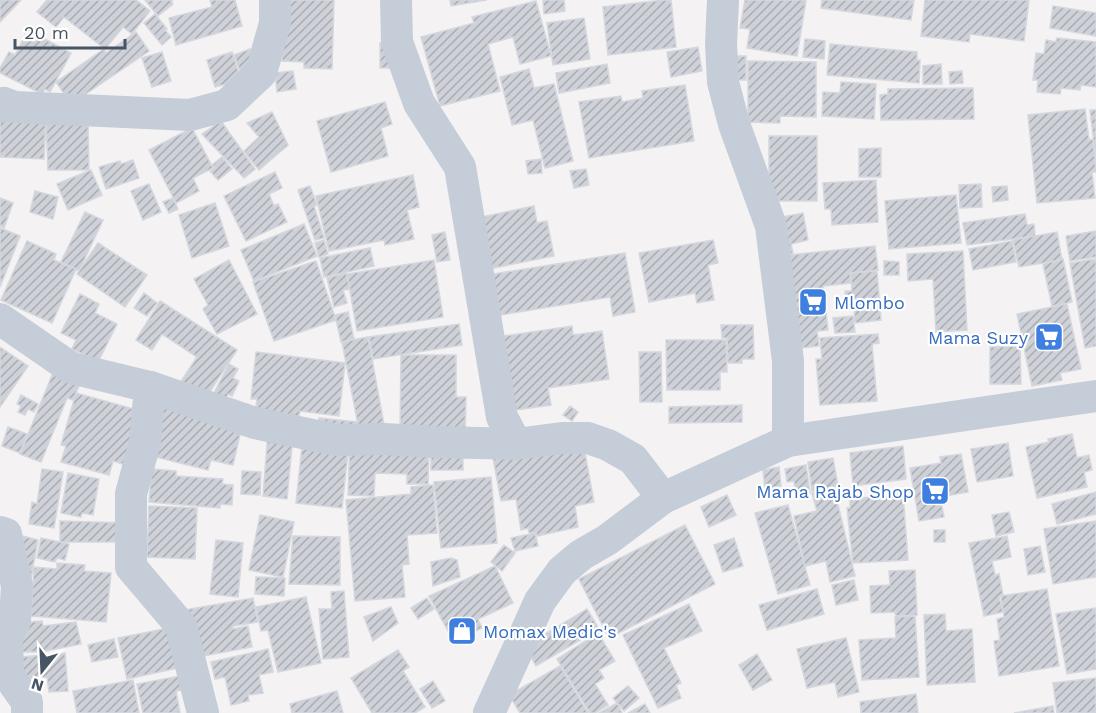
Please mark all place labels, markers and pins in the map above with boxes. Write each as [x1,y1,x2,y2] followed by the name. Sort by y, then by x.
[797,286,829,318] supermarket icon: Mlombo
[834,292,905,313] place label: Mlombo
[1033,321,1065,353] supermarket icon: Mama Suzy
[928,327,1029,348] place label: Mama Suzy
[919,475,951,507] supermarket icon: Mama Rajab Shop
[756,481,914,502] place label: Mama Rajab Shop
[446,615,478,647] shop icon: Momax Medic's
[483,621,617,642] place label: Momax Medic's

